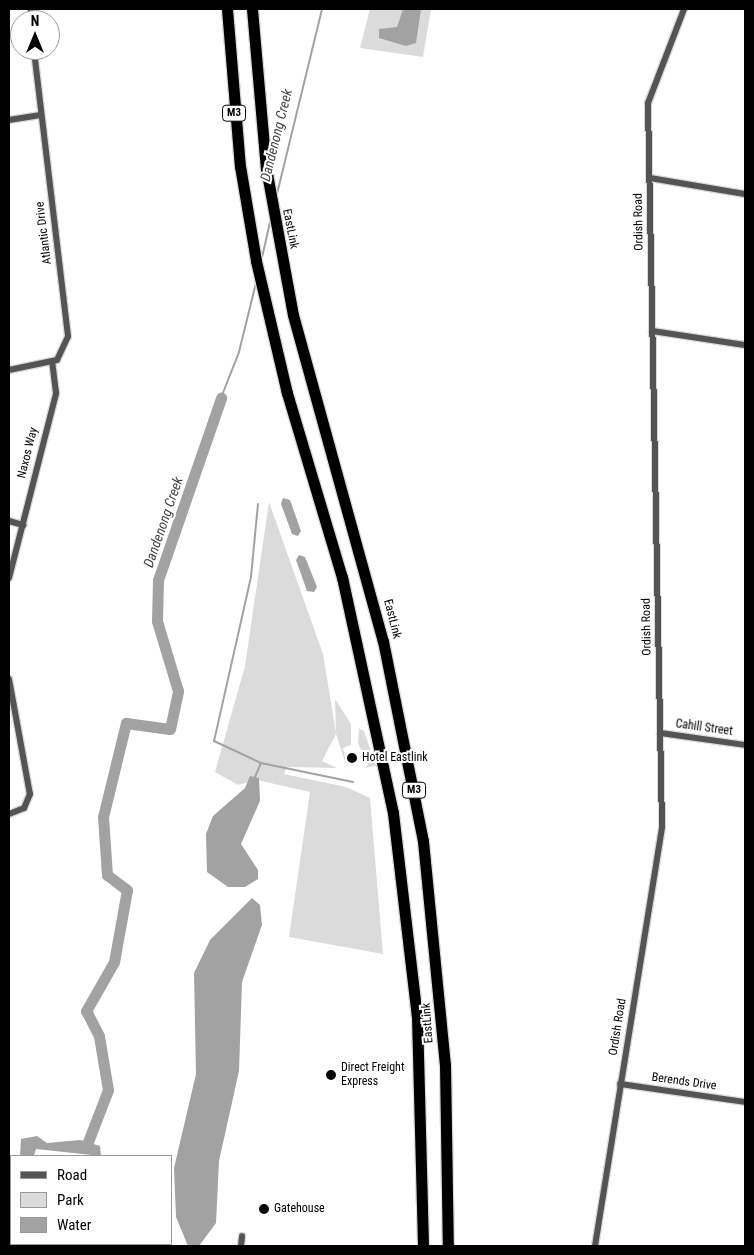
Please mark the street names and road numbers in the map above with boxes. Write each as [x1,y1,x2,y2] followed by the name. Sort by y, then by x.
[222,105,246,122] road number: M3
[631,193,647,251] street label: Ordish Road
[33,201,55,265] street label: Atlantic Drive
[279,208,301,250] street label: EastLink
[15,426,41,480] street label: Naxos Way
[380,598,404,640] street label: EastLink
[639,598,655,656] street label: Ordish Road
[675,717,733,739] street label: Cahill Street
[402,782,426,798] road number: M3
[606,997,630,1057] street label: Ordish Road
[419,1002,437,1044] street label: EastLink
[651,1070,717,1094] street label: Berends Drive

